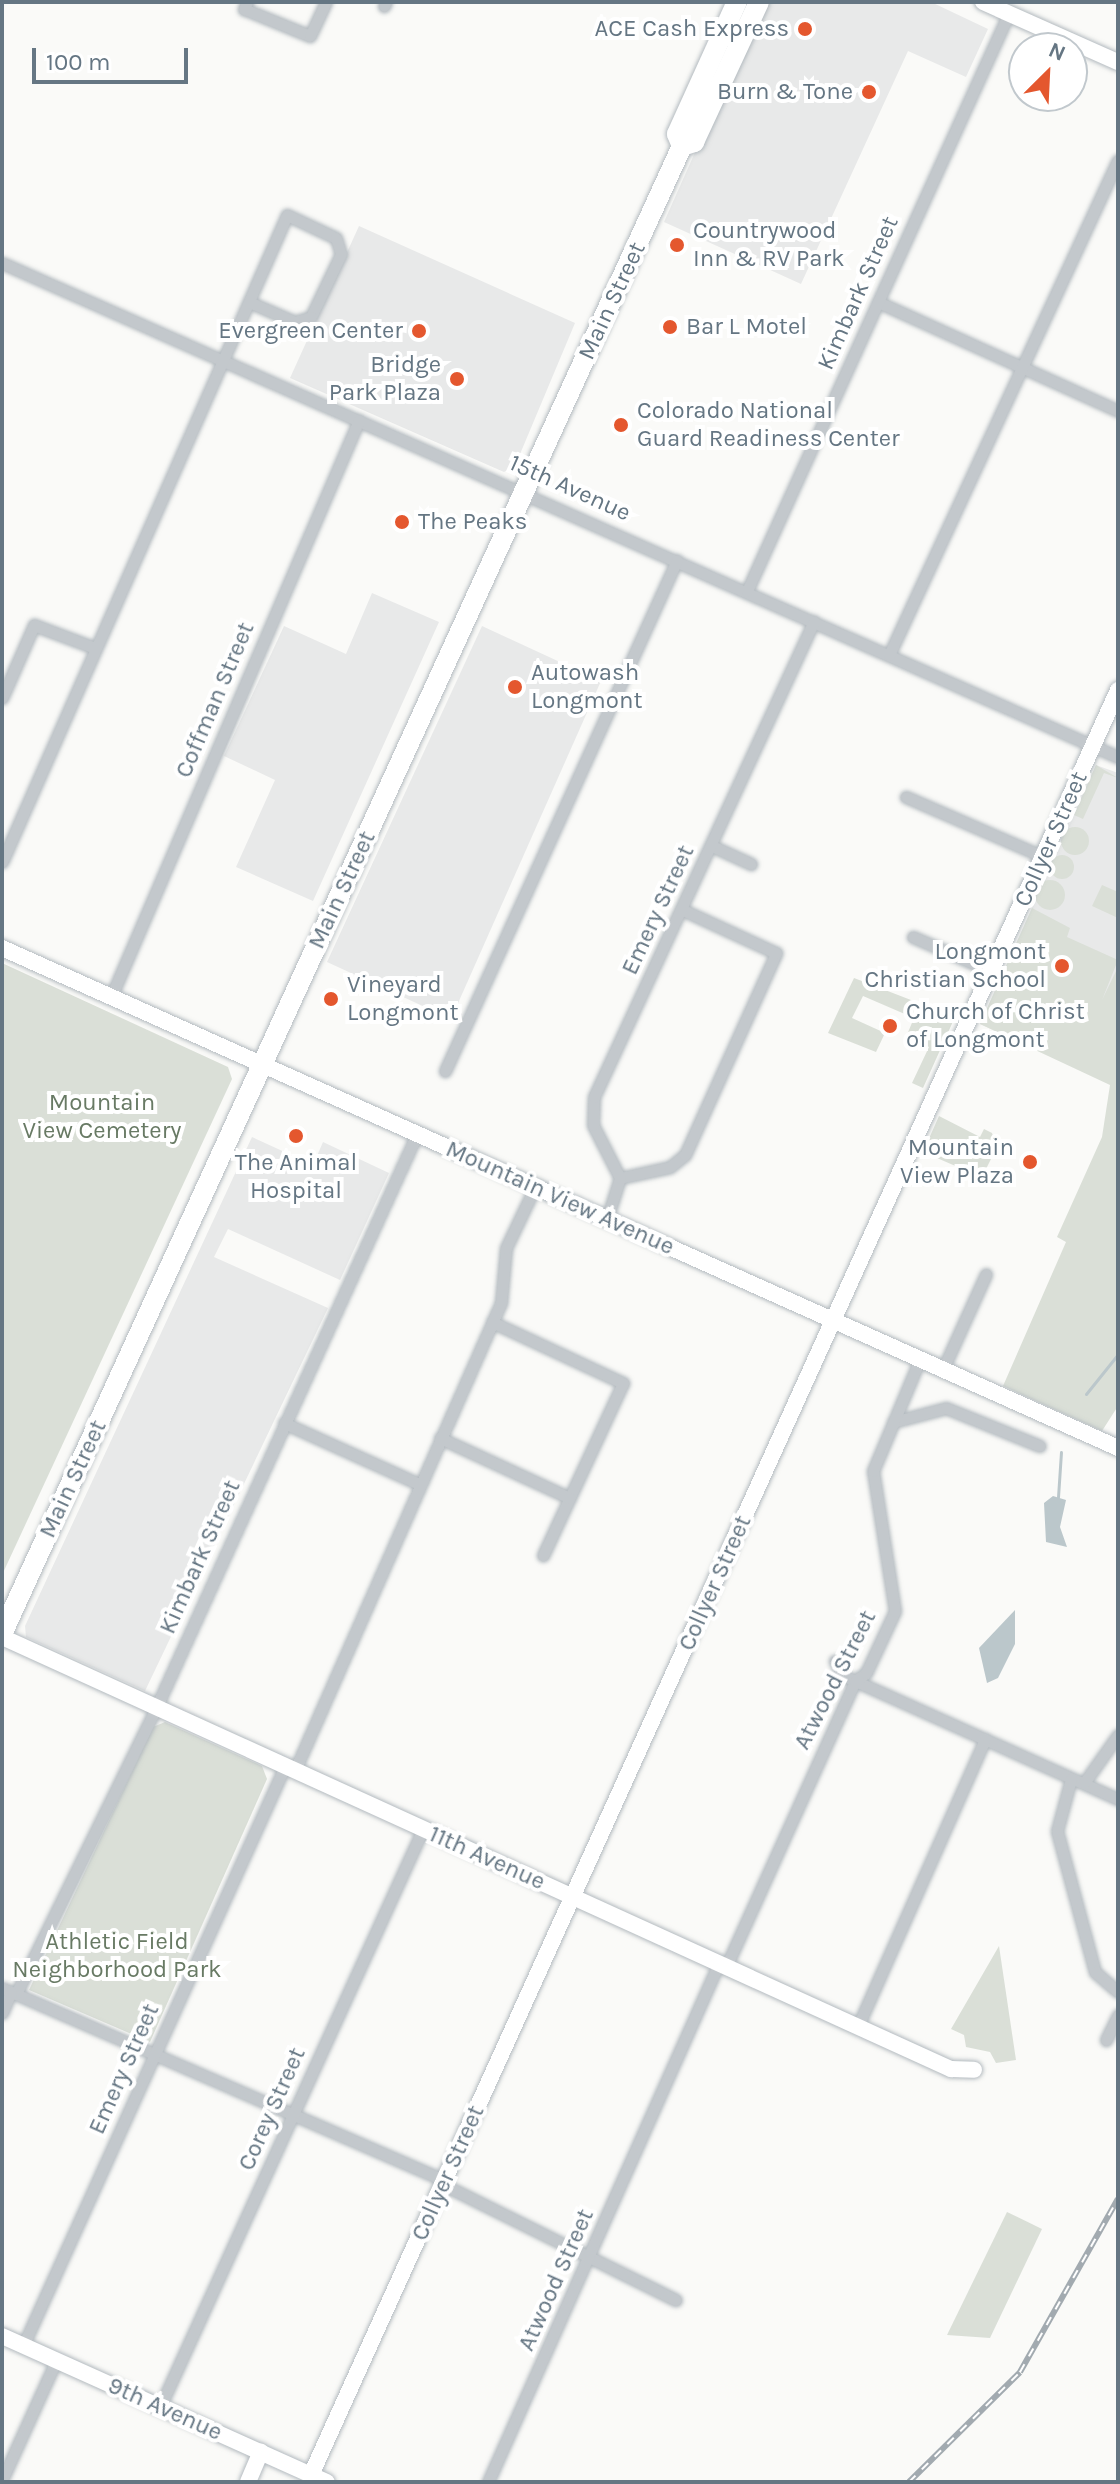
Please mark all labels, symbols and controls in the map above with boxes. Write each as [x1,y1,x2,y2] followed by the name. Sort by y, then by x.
[595,15,789,43] place label: ACE Cash Express
[796,20,814,38] marker: ACE Cash Express
[36,32,192,82] scale bar
[1008,32,1088,112] north arrow
[1044,37,1069,67] text: N
[46,48,111,76] text: 100 m
[717,78,853,106] place label: Burn & Tone
[860,83,878,101] marker: Burn & Tone
[811,212,905,374] street label: Kimbark Street
[693,217,845,273] place label: Countrywood Inn & RV Park
[668,236,686,254] marker: Countrywood Inn & RV Park
[572,237,652,365] street label: Main Street
[686,313,807,341] place label: Bar L Motel
[218,317,403,345] place label: Evergreen Center
[661,318,679,336] marker: Bar L Motel
[410,322,428,340] marker: Evergreen Center
[329,351,441,407] place label: Bridge Park Plaza
[448,370,466,388] marker: Bridge Park Plaza
[637,397,900,453] place label: Colorado National Guard Readiness Center
[612,416,630,434] marker: Colorado National Guard Readiness Center
[505,448,635,528] street label: 15th Avenue
[418,508,527,536] place label: The Peaks
[393,513,411,531] marker: The Peaks
[169,618,261,782] street label: Coffman Street
[531,659,642,715] place label: Autowash Longmont
[506,678,524,696] marker: Autowash Longmont
[1008,767,1094,911] street label: Collyer Street
[302,826,382,954] street label: Main Street
[615,841,701,979] street label: Emery Street
[864,938,1046,994] place label: Longmont Christian School
[1053,957,1071,975] marker: Longmont Christian School
[347,971,458,1027] place label: Vineyard Longmont
[322,990,340,1008] marker: Vineyard Longmont
[906,998,1085,1054] place label: Church of Christ of Longmont
[881,1017,899,1035] marker: Church of Christ of Longmont
[22,1089,182,1145] park label: Mountain View Cemetery
[287,1127,305,1145] marker: The Animal Hospital
[900,1134,1014,1190] place label: Mountain View Plaza
[441,1135,679,1261] street label: Mountain View Avenue
[235,1149,357,1205] place label: The Animal Hospital
[1021,1153,1039,1171] marker: Mountain View Plaza
[33,1415,113,1543] street label: Main Street
[153,1476,247,1638] street label: Kimbark Street
[672,1511,758,1655] street label: Collyer Street
[788,1606,882,1754] street label: Atwood Street
[424,1820,550,1896] street label: 11th Avenue
[12,1928,222,1984] park label: Athletic Field Neighborhood Park
[82,1999,166,2139] street label: Emery Street
[232,2043,312,2175] street label: Corey Street
[405,2101,491,2245] street label: Collyer Street
[512,2205,600,2355] street label: Atwood Street
[103,2371,227,2447] street label: 9th Avenue

